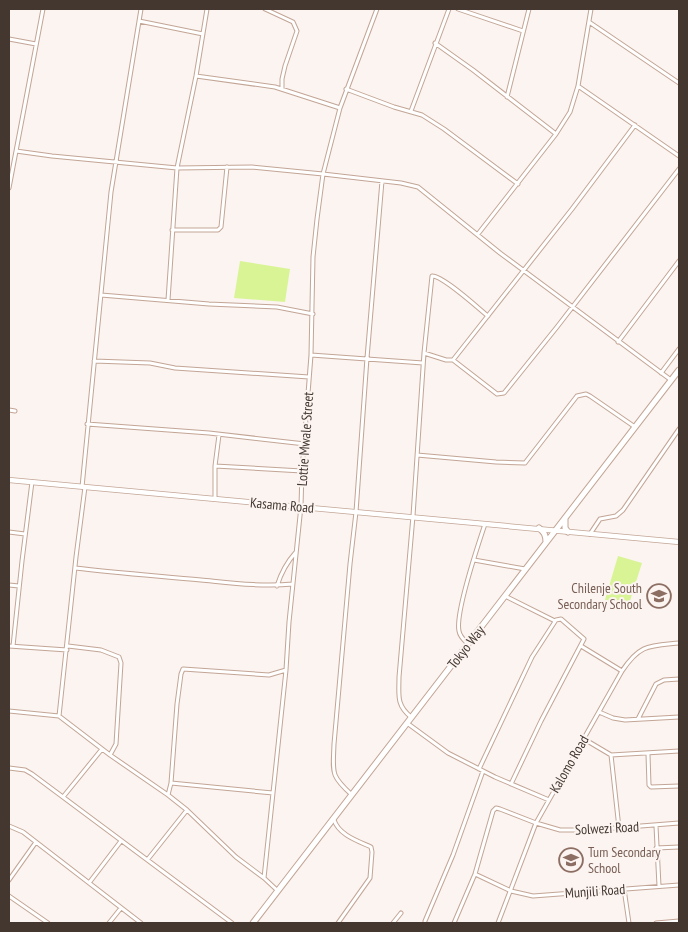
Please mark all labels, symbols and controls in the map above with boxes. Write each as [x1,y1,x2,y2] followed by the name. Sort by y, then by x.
[293,391,317,487] street label: Lottie Mwale Street
[249,493,315,517] street label: Kasama Road
[558,579,643,613] place label: Chilenje South Secondary School
[646,583,672,609] school or university icon: Chilenje South Secondary School
[443,621,489,672] street label: Tokyo Way
[545,732,593,796] street label: Kalomo Road
[575,817,639,839] street label: Solwezi Road
[588,843,661,877] place label: Tum Secondary School
[558,847,584,873] school or university icon: Tum Secondary School
[564,880,626,902] street label: Munjili Road

